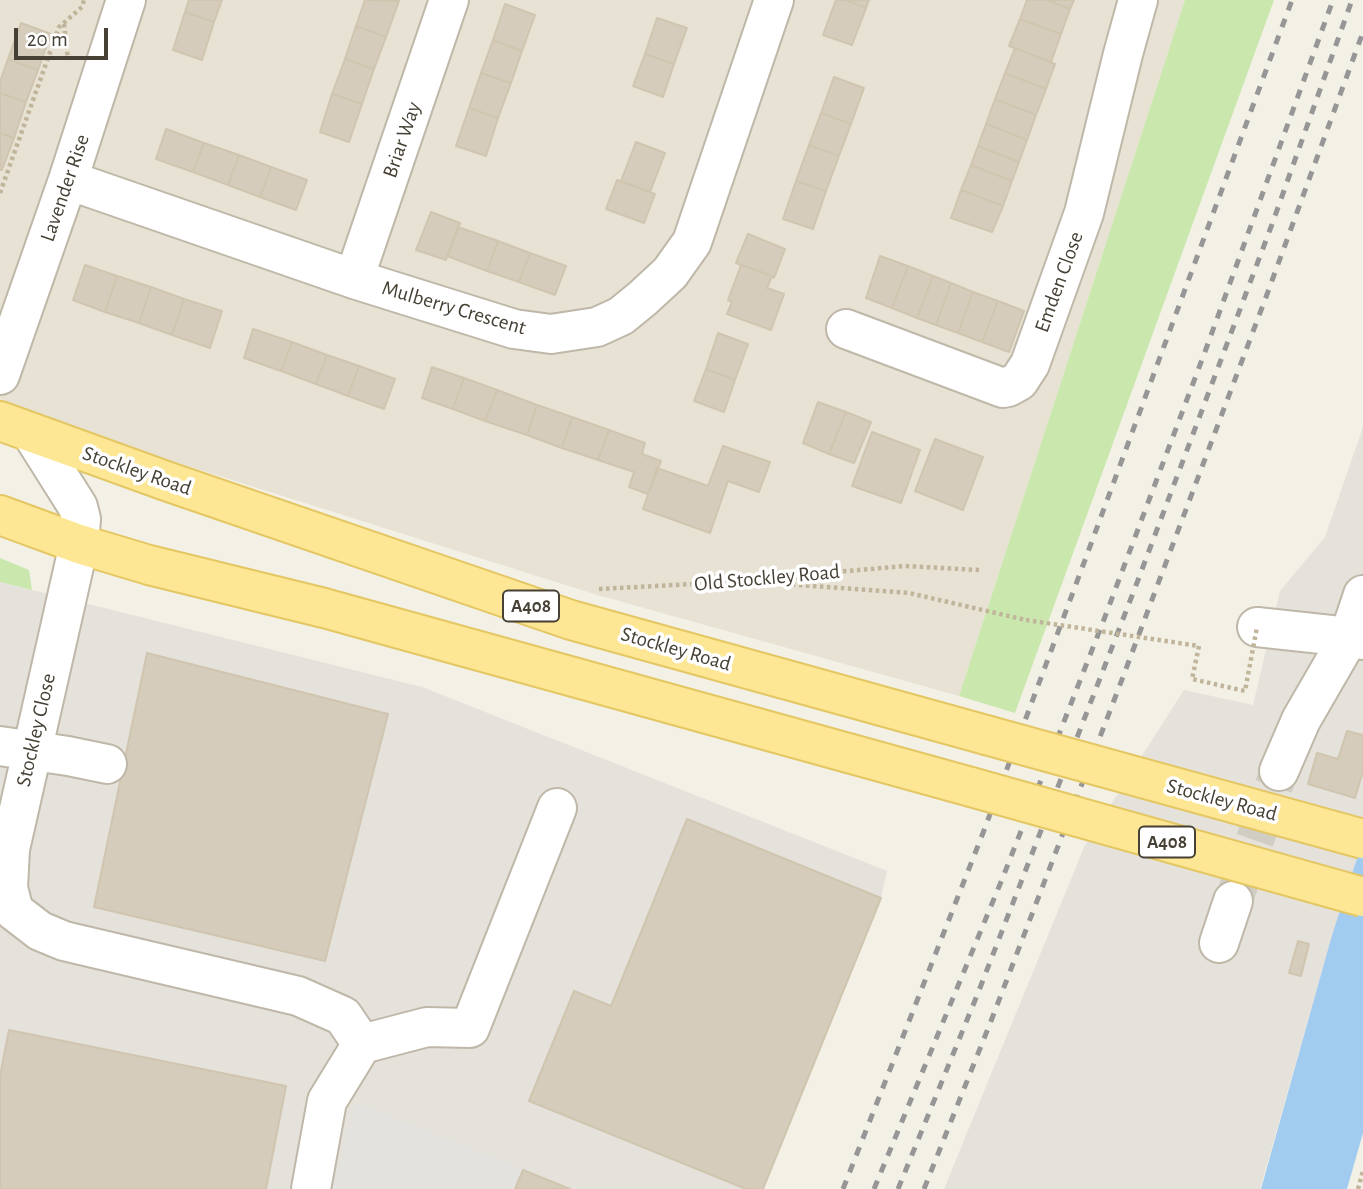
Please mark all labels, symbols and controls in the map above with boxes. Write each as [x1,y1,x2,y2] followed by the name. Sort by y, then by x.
[18,14,112,58] scale bar
[27,29,68,50] text: 20 m
[377,99,427,181] street label: Briar Way
[35,131,95,245] street label: Lavender Rise
[1029,228,1089,336] street label: Emden Close
[379,275,529,341] street label: Mulberry Crescent
[79,441,195,501] street label: Stockley Road
[693,559,841,597] street label: Old Stockley Road
[503,590,559,622] road number: A408
[618,621,734,677] street label: Stockley Road
[11,671,61,789] street label: Stockley Close
[1164,773,1280,827] street label: Stockley Road
[1139,827,1195,858] road number: A408

